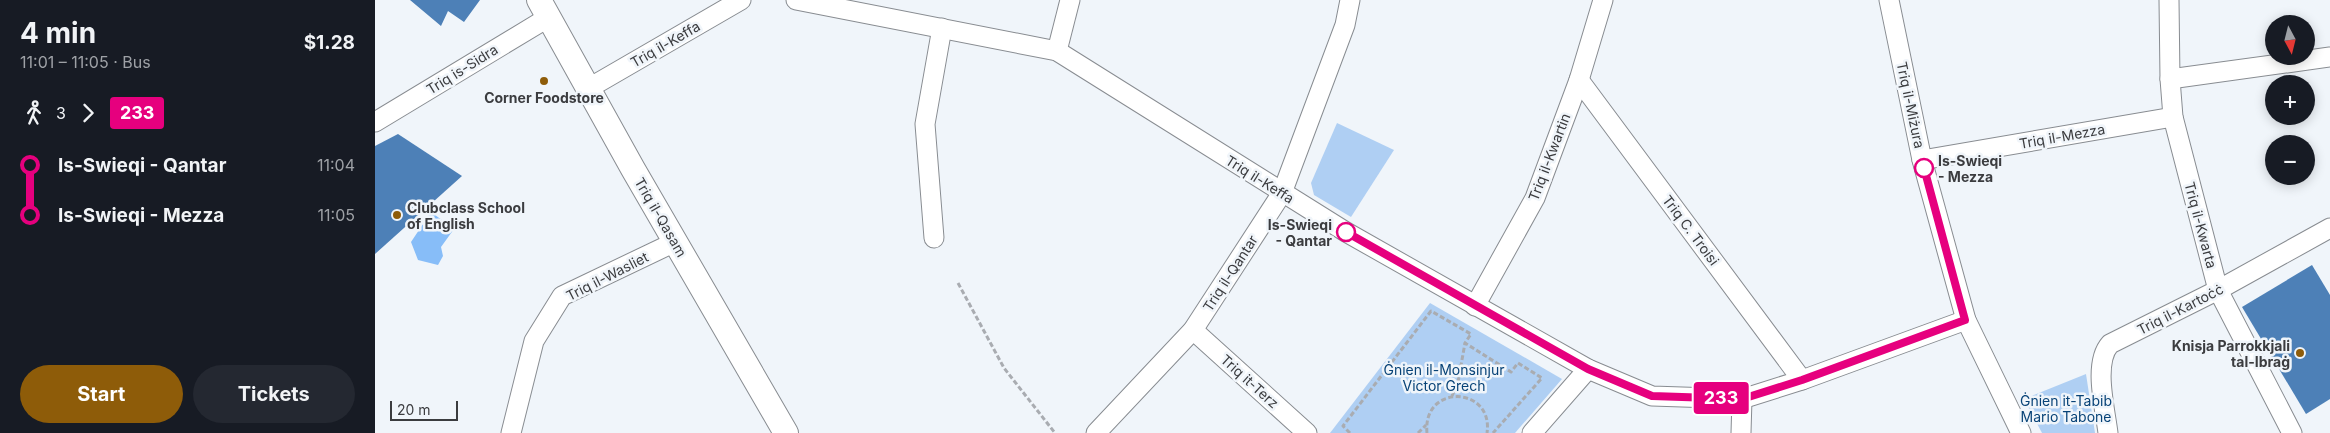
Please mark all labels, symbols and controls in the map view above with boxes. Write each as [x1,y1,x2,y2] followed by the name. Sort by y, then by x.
[2265,15,2315,65] north arrow
[2265,15,2315,185] map controls
[20,16,96,50] text: 4 min
[627,17,703,71] street label: Triq il-Keffa
[304,31,355,54] text: $1.28
[423,40,501,98] street label: Triq is-Sidra
[20,52,151,72] text: 11:01 – 11:05 · Bus
[1894,60,1928,150] street label: Triq il-Miżura
[538,75,550,87] marker: Corner Foodstore
[2265,75,2315,125] button: +
[484,89,604,106] place label: Corner Foodstore
[20,99,48,127] icon: walk
[74,99,102,127] icon: forward
[120,102,154,123] text: 233
[56,103,66,123] text: 3
[1525,111,1573,203] street label: Triq il-Kwartin
[2018,120,2106,152] street label: Triq il-Mezza
[2265,135,2315,185] button: −
[1223,151,1297,207] street label: Triq il-Keffa
[1938,152,2002,185] place label: Is-Swieqi - Mezza
[58,154,226,177] text: Is-Swieqi - Qantar
[317,155,355,175] text: 11:04
[1914,158,1934,178] marker: Is-Swieqi - Mezza
[631,174,691,260] street label: Triq il-Qasam
[2181,180,2221,270] street label: Triq il-Kwarta
[1659,191,1723,269] street label: Triq C. Troisi
[407,199,525,232] place label: Clubclass School of English
[58,204,224,227] text: Is-Swieqi - Mezza
[318,205,355,225] text: 11:05
[391,209,403,221] marker: Clubclass School of English
[1268,216,1332,249] place label: Is-Swieqi - Qantar
[1336,222,1356,242] marker: Is-Swieqi - Qantar
[1199,232,1261,314] street label: Triq il-Qantar
[563,248,651,304] street label: Triq il-Wasliet
[2134,280,2226,338] street label: Triq il-Kartoċċ
[2172,337,2290,370] place label: Knisja Parrokkjali tal-Ibraġ
[2294,347,2306,359] marker: Knisja Parrokkjali tal-Ibraġ
[1218,351,1282,411] street label: Triq it-Terz
[1383,361,1505,394] park label: Ġnien il-Monsinjur Victor Grech
[20,365,183,423] button: Start
[193,365,355,423] button: Tickets
[1692,382,1750,414] line badge: 233
[1704,387,1738,408] text: 233
[2020,392,2112,425] park label: Ġnien it-Tabib Mario Tabone
[390,398,457,421] scale bar
[397,401,431,418] text: 20 m

